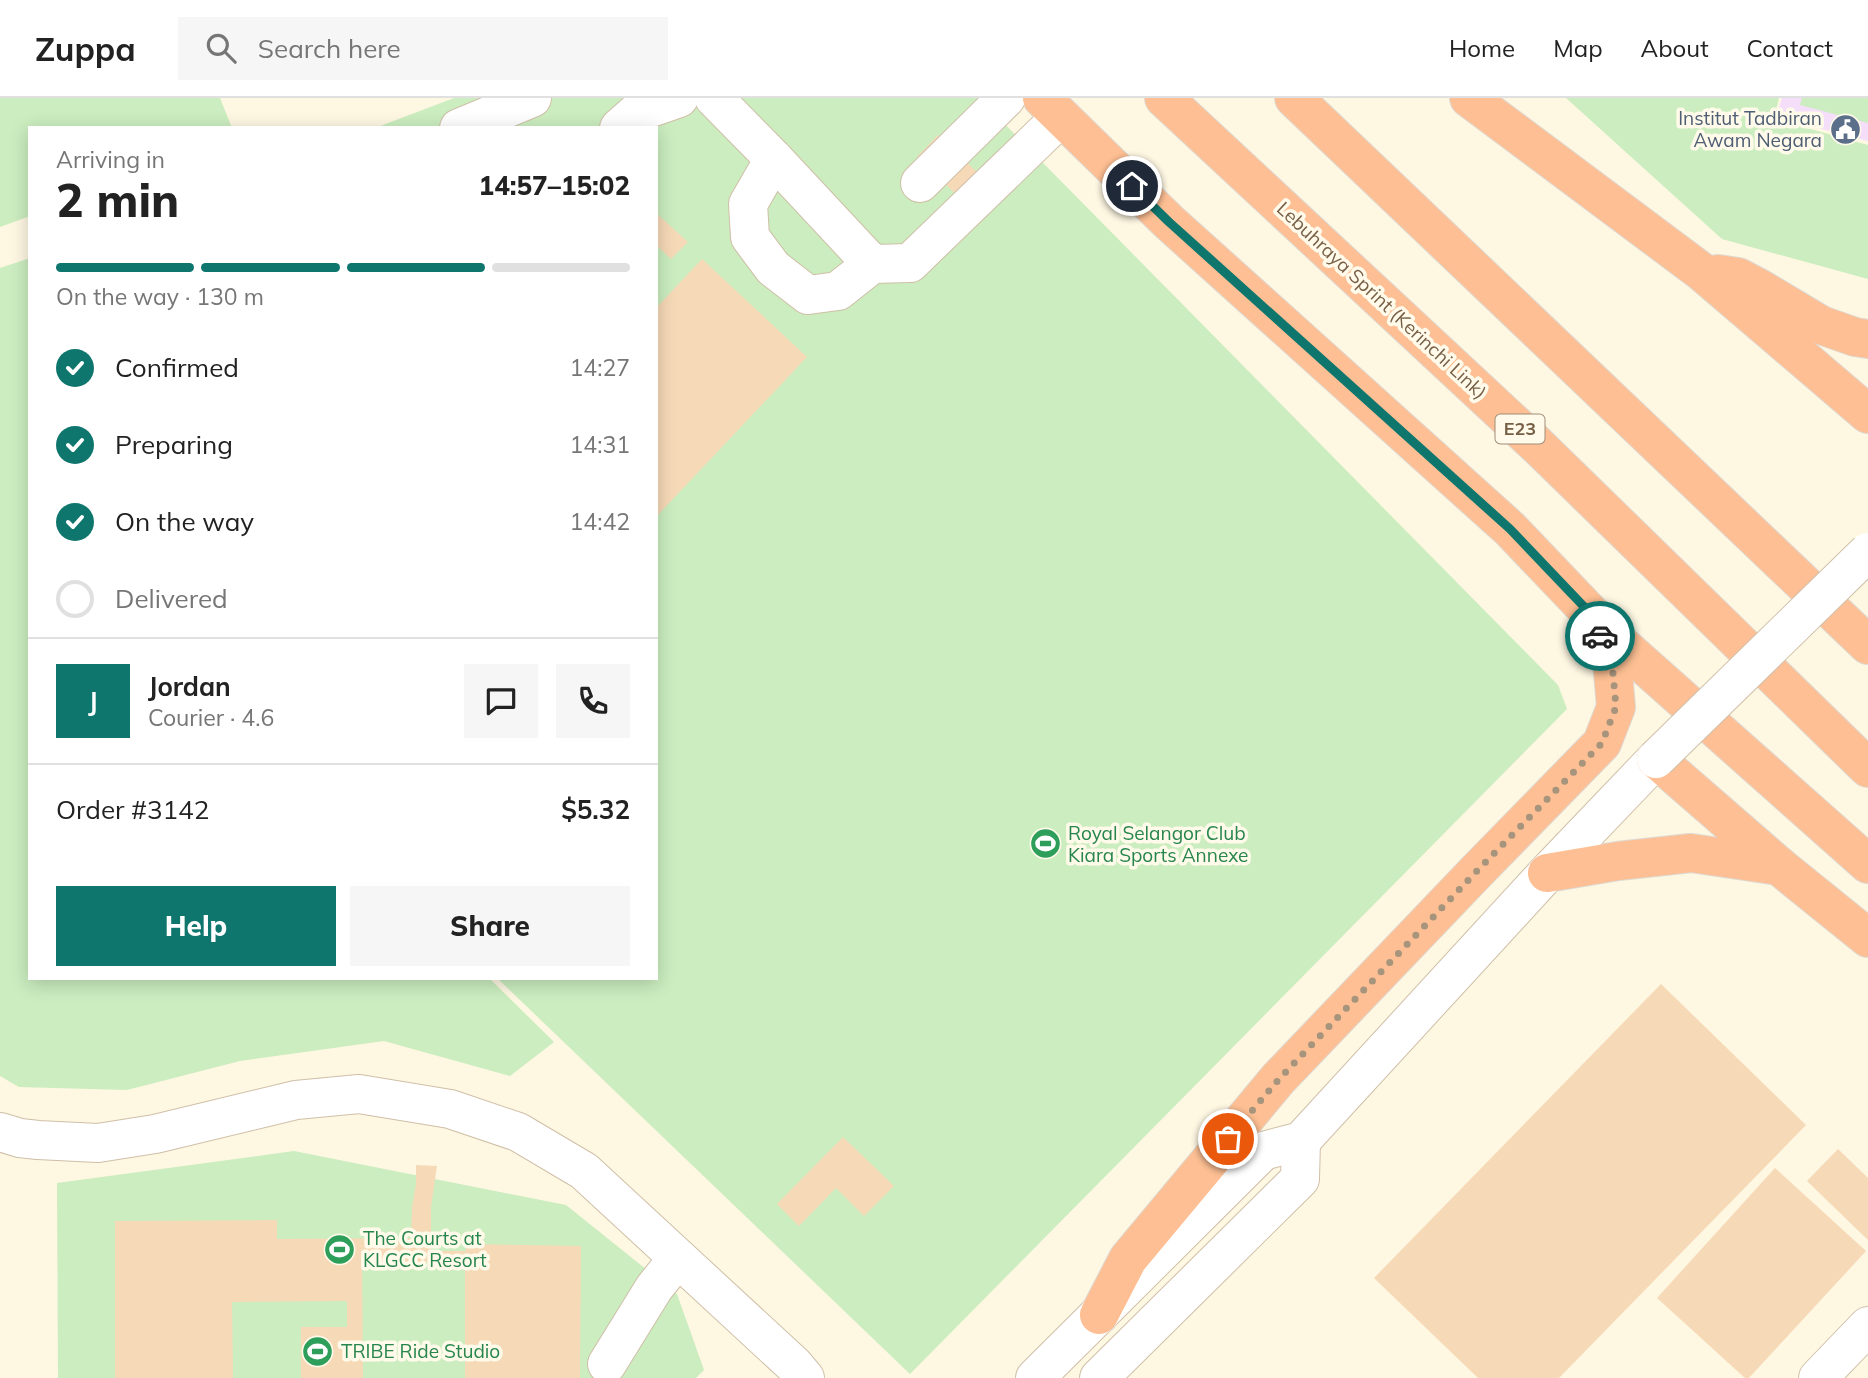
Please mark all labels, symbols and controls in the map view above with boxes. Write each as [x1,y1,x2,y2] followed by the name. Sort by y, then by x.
[178,17,668,80] search box
[35,28,136,69] text: Zuppa
[202,29,240,67] icon: search
[258,32,401,65] text: Search here
[1449,33,1515,63] text: Home
[1553,33,1603,63] text: Map
[1641,33,1709,63] text: About
[1747,33,1833,63] text: Contact
[1678,106,1822,152] place label: Institut Tadbiran Awam Negara
[1828,112,1862,146] public building icon: Institut Tadbiran Awam Negara
[56,145,165,174] text: Arriving in
[1102,156,1162,216] pin
[1113,167,1151,205] icon: home
[479,169,630,202] text: 14:57–15:02
[56,171,179,229] text: 2 min
[1272,196,1492,404] street label: Lebuhraya Sprint (Kerinchi Link)
[56,282,264,311] text: On the way · 130 m
[56,349,94,387] icon: check
[115,351,239,384] text: Confirmed
[570,353,630,382] text: 14:27
[1496,414,1544,444] road number: E23
[56,426,94,464] icon: check
[115,428,233,461] text: Preparing
[570,430,630,459] text: 14:31
[56,503,94,541] icon: check
[115,505,254,538] text: On the way
[570,507,630,536] text: 14:42
[115,582,228,615] text: Delivered
[1565,601,1635,671] courier
[1581,617,1619,655] icon: car
[464,664,538,738] button: chat
[556,664,630,738] button: phone
[148,670,231,703] text: Jordan
[88,685,98,718] text: J
[148,703,274,732] text: Courier · 4.6
[56,793,209,826] text: Order #3142
[561,793,630,826] text: $5.32
[1068,821,1248,867] place label: Royal Selangor Club Kiara Sports Annexe
[1028,827,1062,861] sports icon: Royal Selangor Club Kiara Sports Annexe
[56,886,336,966] button: Help
[350,886,630,966] button: Share
[1198,1109,1258,1169] pin
[1209,1120,1247,1158] icon: bag
[363,1226,487,1272] place label: The Courts at KLGCC Resort
[323,1232,357,1266] sports icon: The Courts at KLGCC Resort
[301,1334,335,1368] sports icon: TRIBE Ride Studio
[341,1339,500,1363] place label: TRIBE Ride Studio

